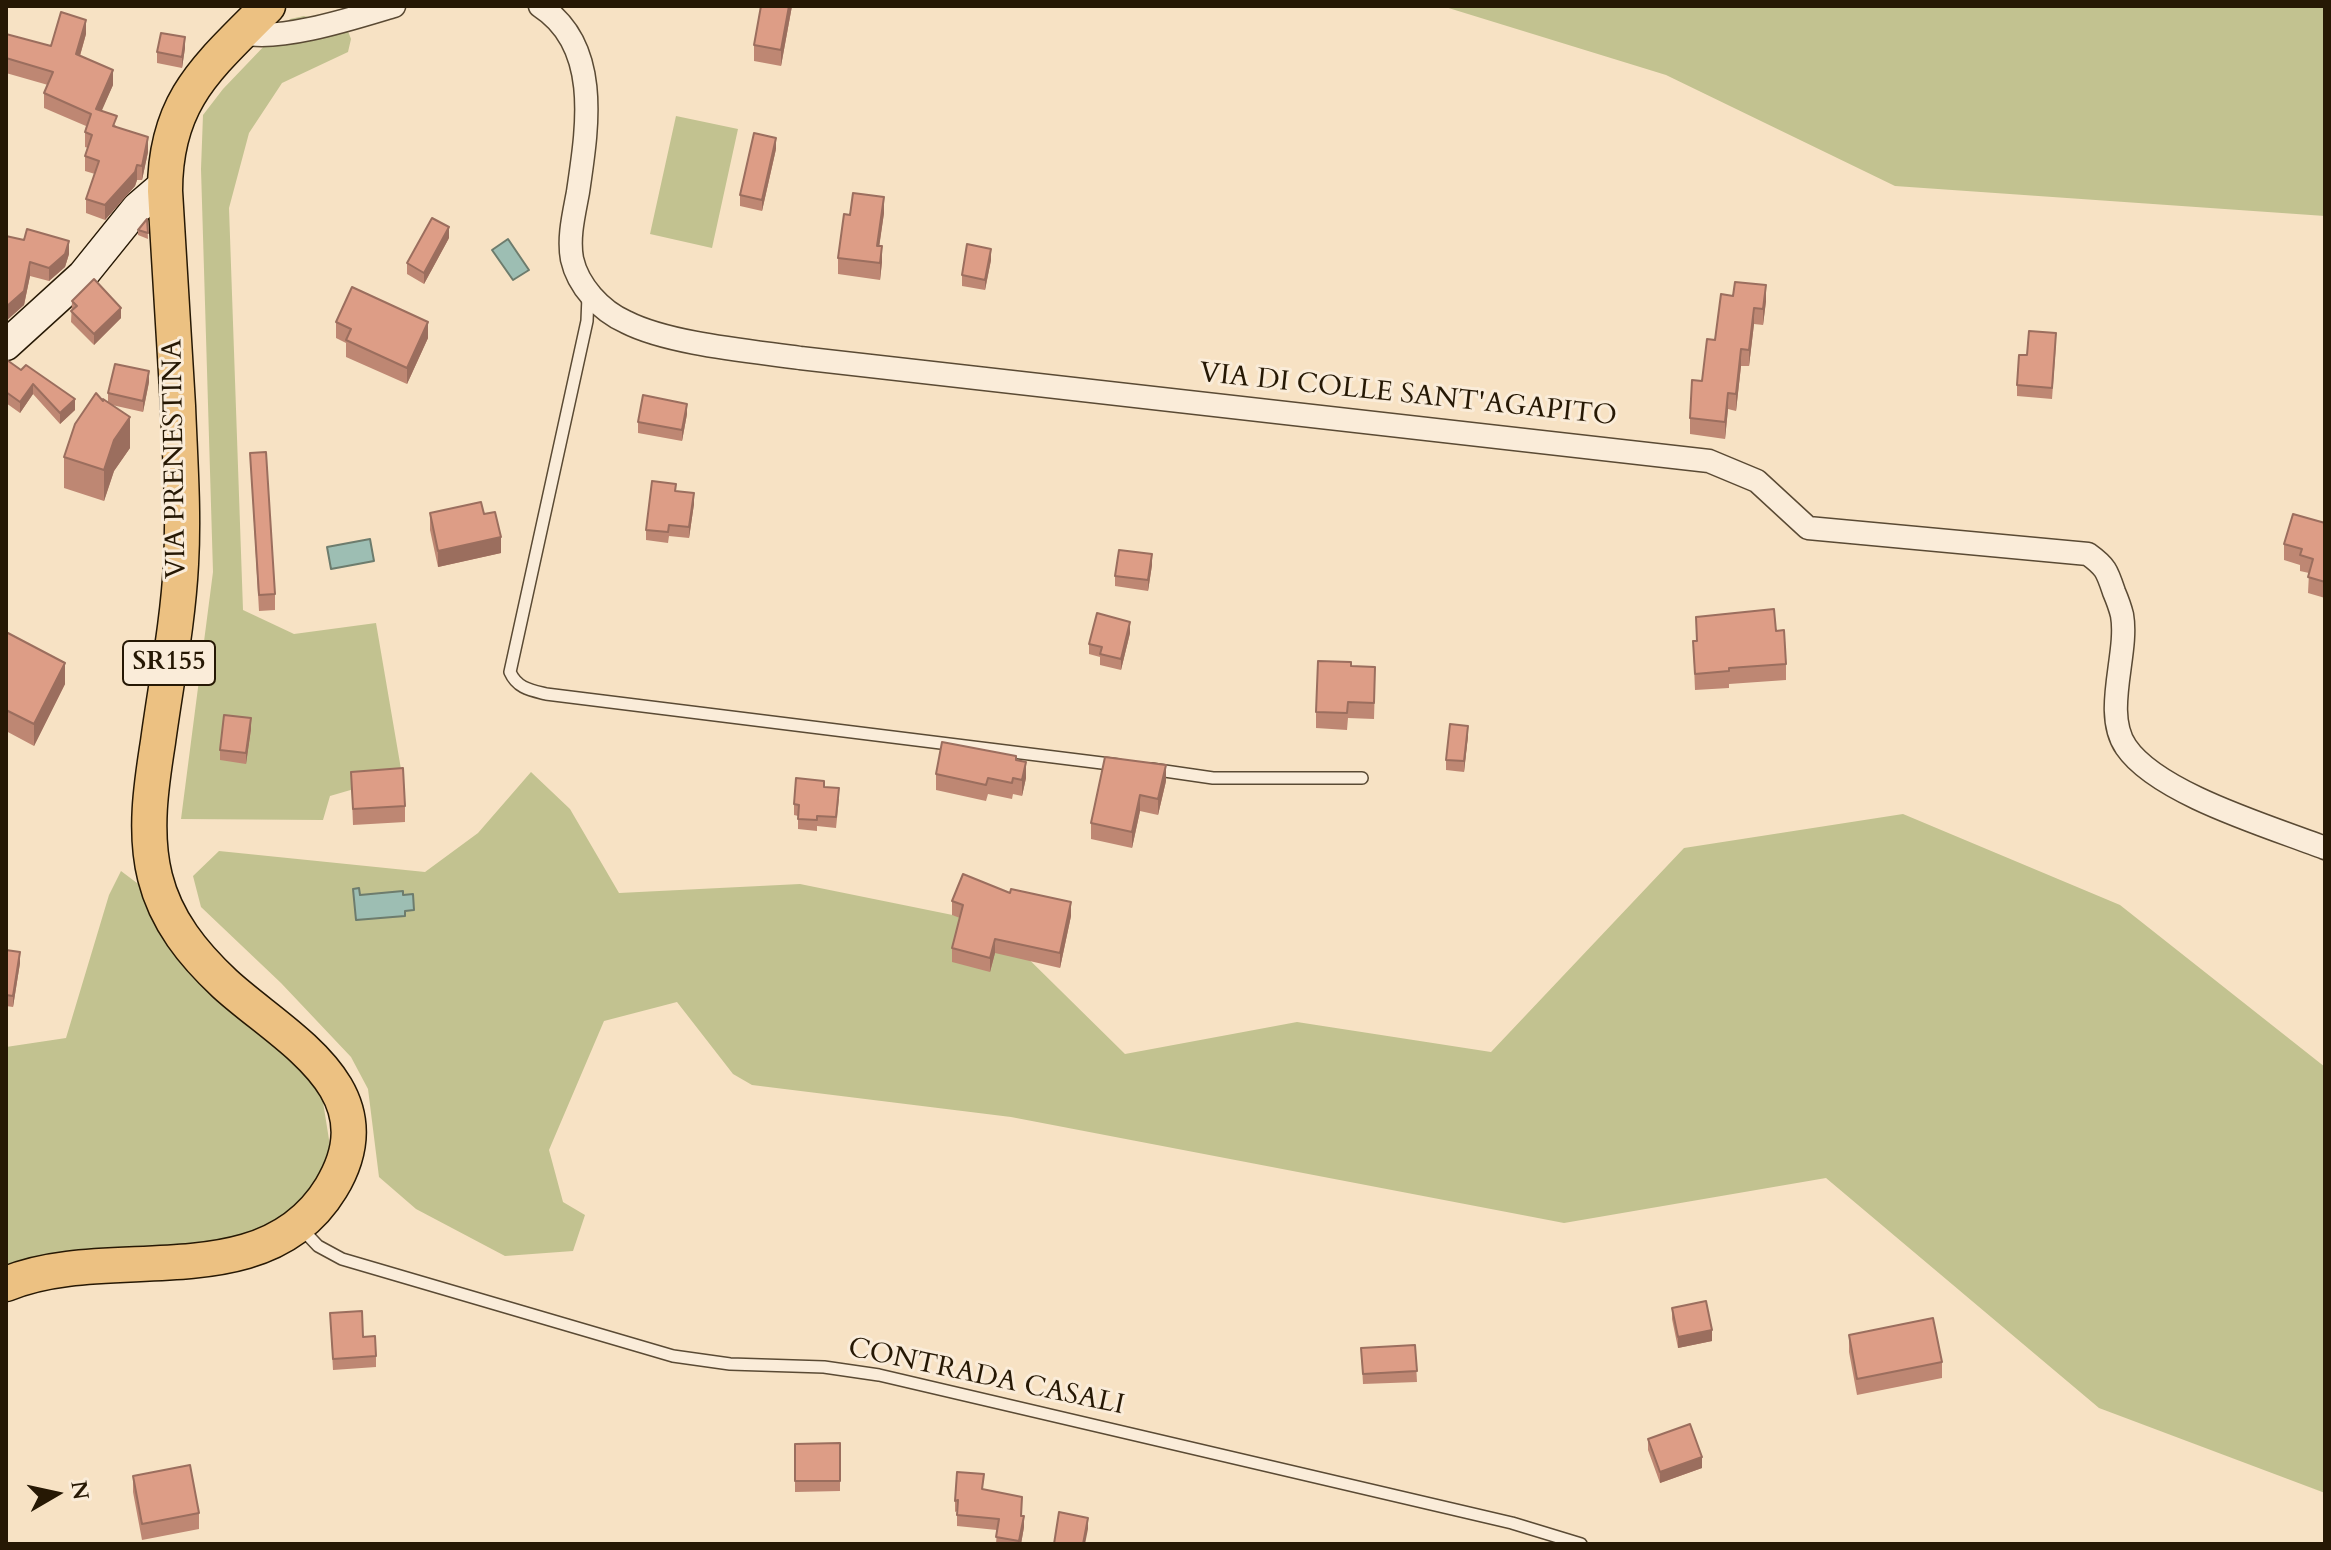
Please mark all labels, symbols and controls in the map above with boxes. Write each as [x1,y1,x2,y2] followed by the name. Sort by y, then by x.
[157,339,195,579] street label: VIA PRENESTINA
[1198,357,1618,435] street label: VIA DI COLLE SANT'AGAPITO
[123,641,215,685] road number: SR155
[845,1332,1127,1424] street label: CONTRADA CASALI
[16,1454,96,1534] north arrow
[63,1478,96,1502] text: N

